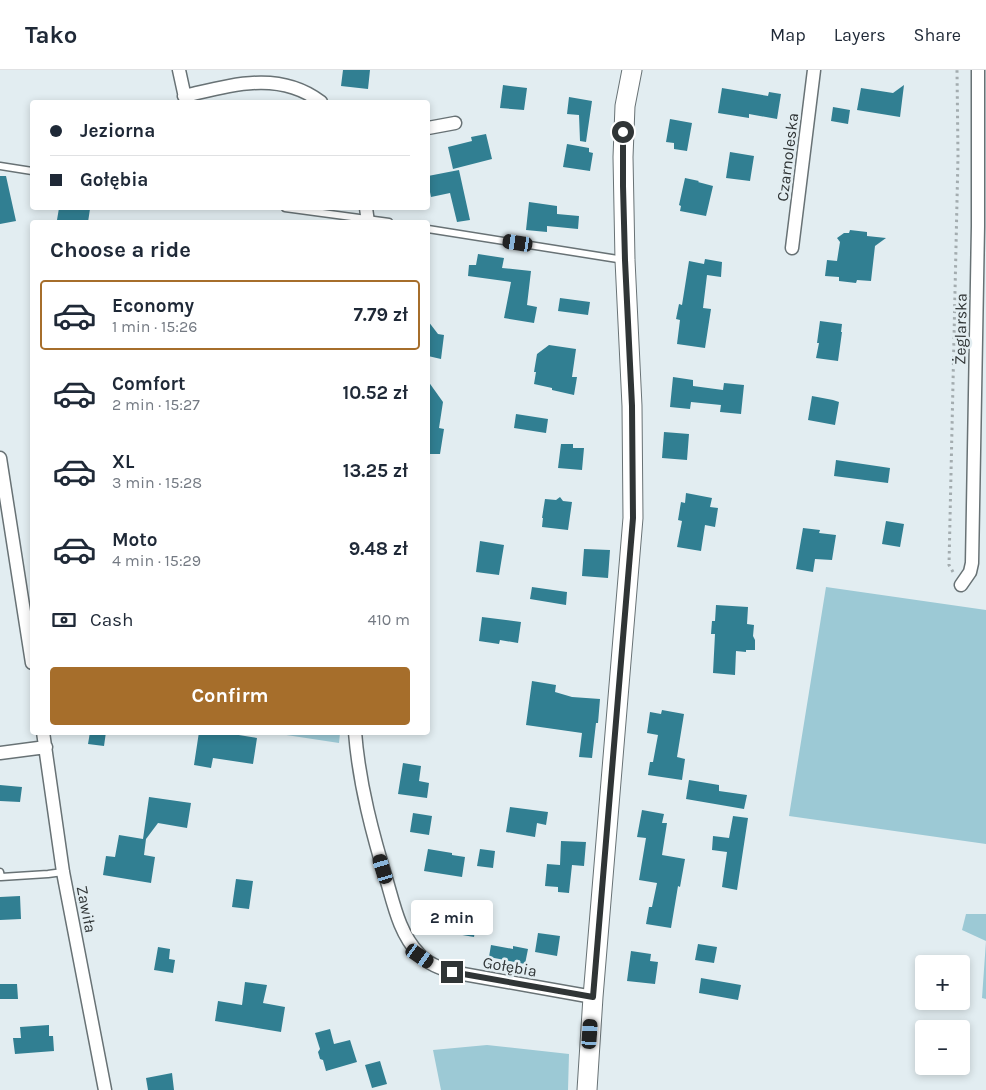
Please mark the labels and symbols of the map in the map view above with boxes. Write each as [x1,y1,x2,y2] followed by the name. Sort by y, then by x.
[773,112,802,203] street label: Czarnoleska
[612,121,634,143] route start
[502,233,533,253] car
[950,293,971,365] street label: Żeglarska
[371,852,394,886] car
[73,884,100,934] street label: Zawiła
[411,900,493,934] callout: 2 min
[403,941,436,971] car
[481,952,539,981] street label: Gołębia
[441,961,463,983] route end
[581,1019,598,1049] car

